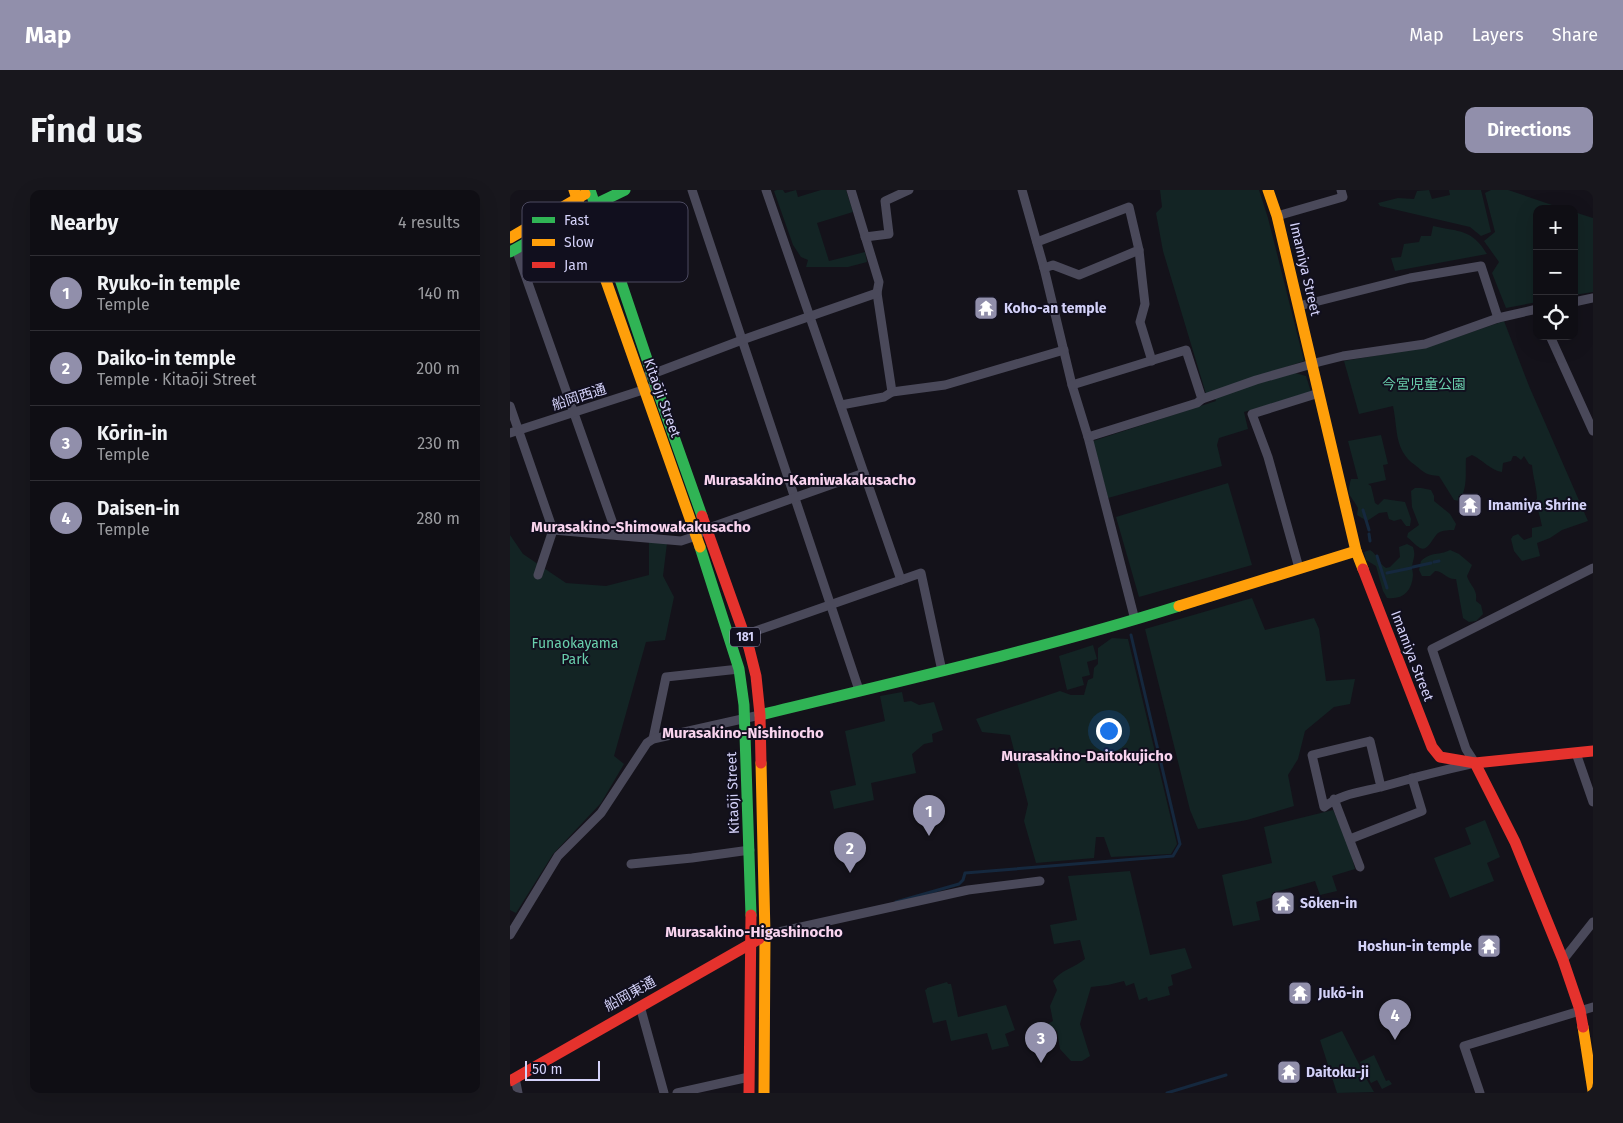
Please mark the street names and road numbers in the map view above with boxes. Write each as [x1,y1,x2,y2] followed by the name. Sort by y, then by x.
[1286,220,1324,318] street label: Imamiya Street
[640,356,684,441] street label: Kitaōji Street
[550,380,608,414] street label: 船岡西通
[1387,608,1437,705] street label: Imamiya Street
[730,628,760,647] road number: 181
[723,751,743,835] street label: Kitaōji Street
[601,973,659,1015] street label: 船岡東通

